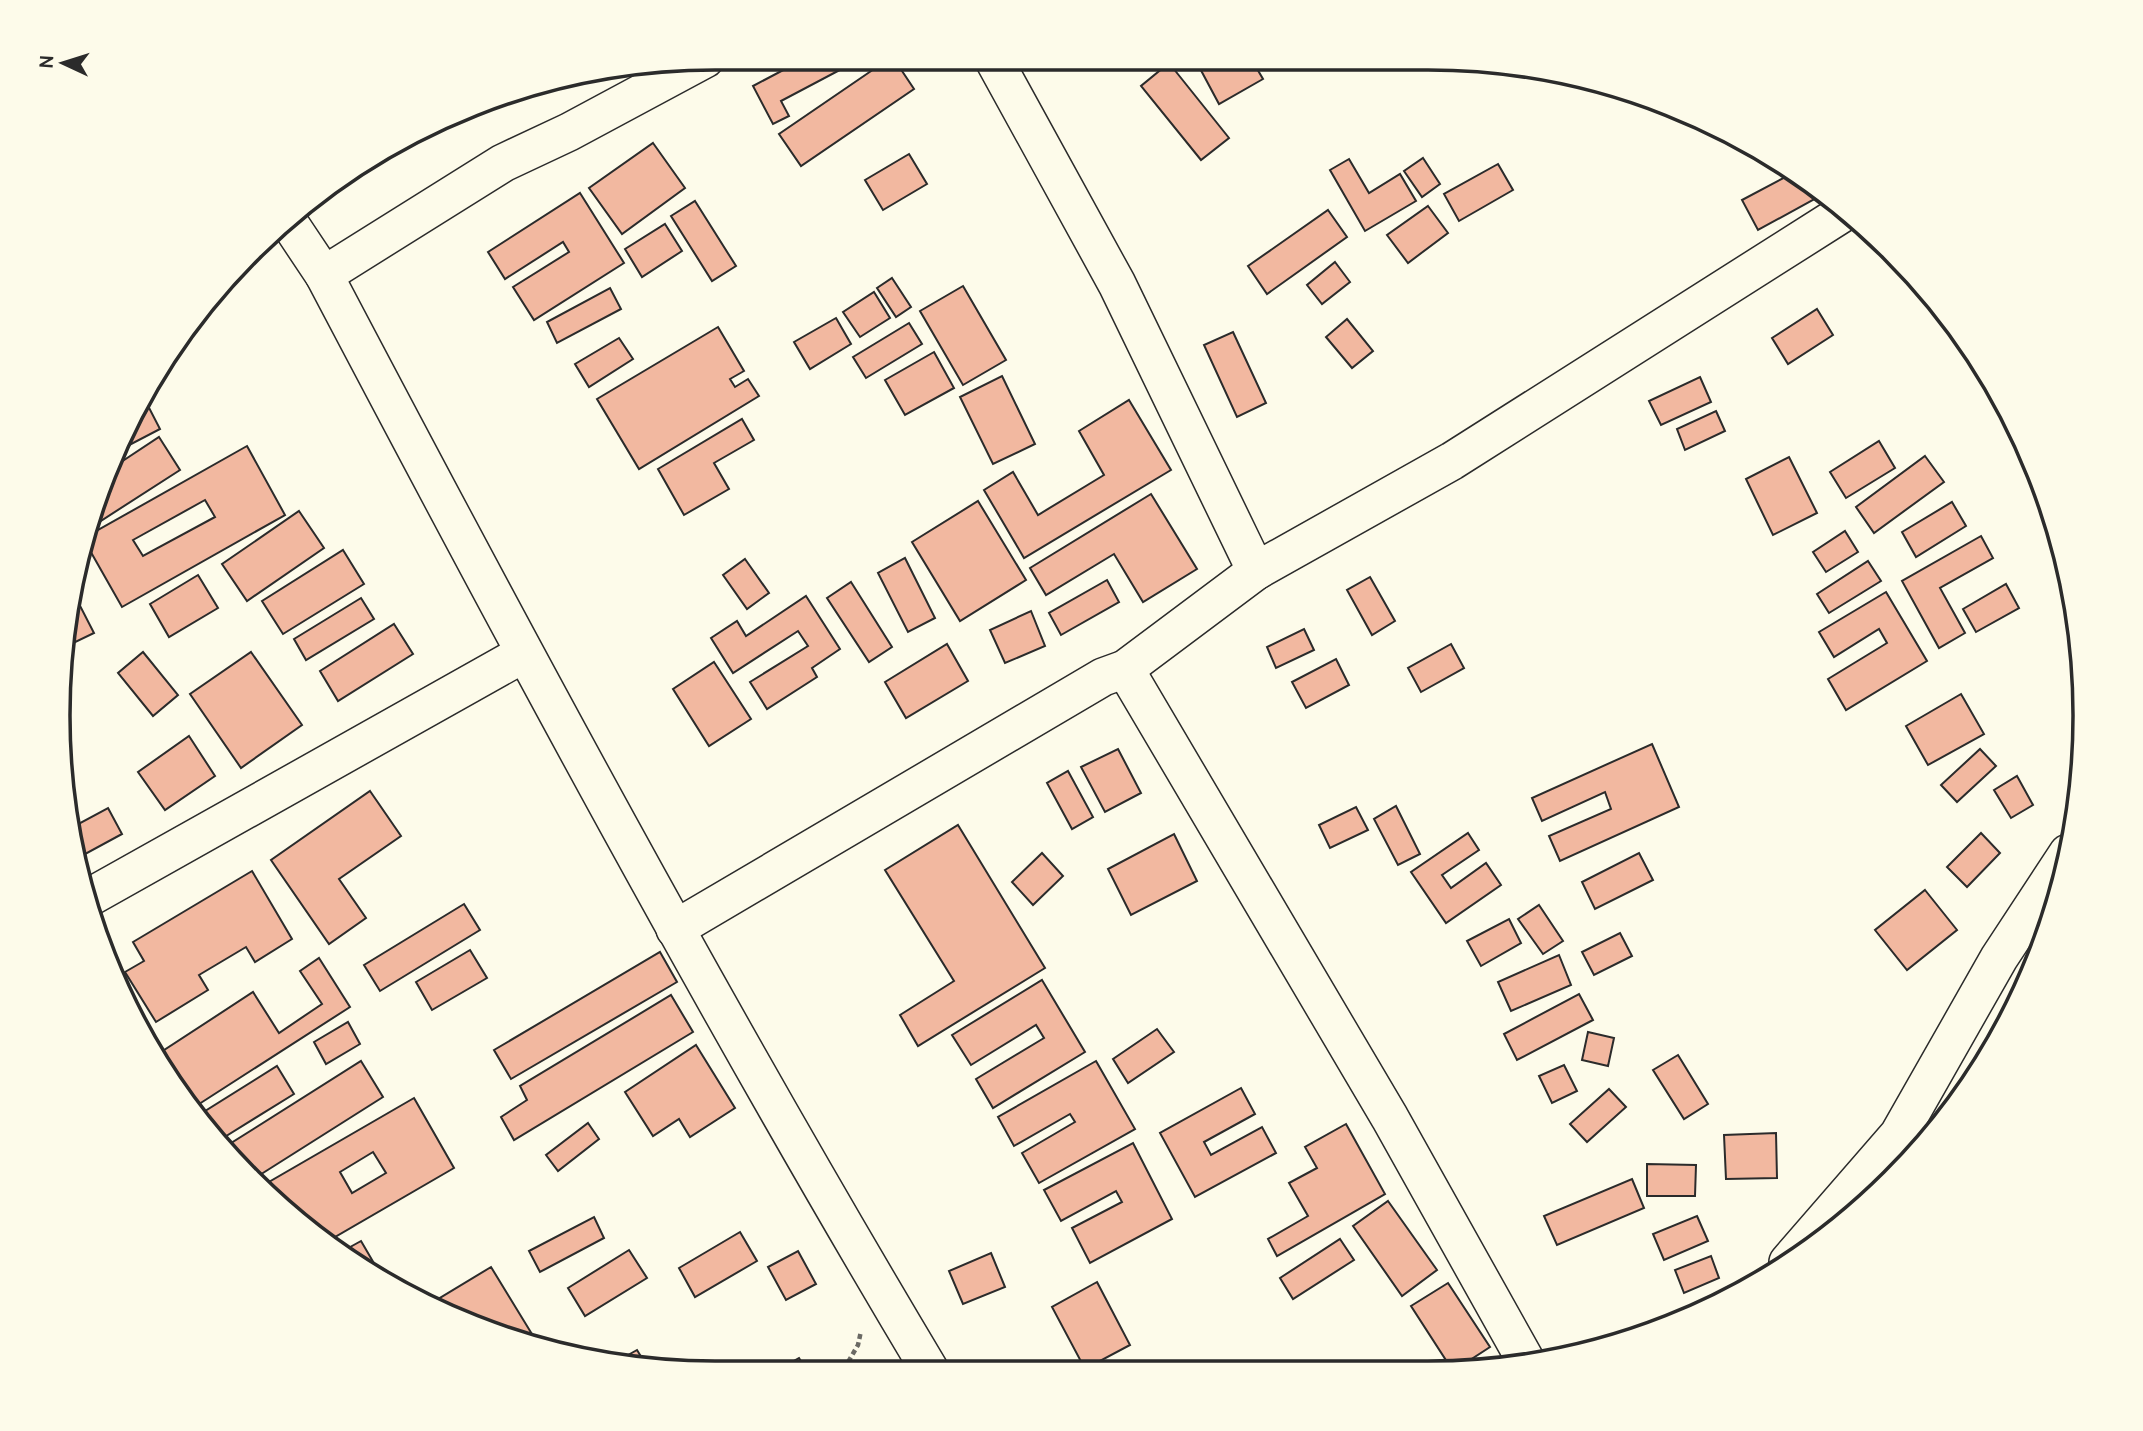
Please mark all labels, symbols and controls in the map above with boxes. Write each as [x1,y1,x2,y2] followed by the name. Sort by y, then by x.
[28,28,98,98] north arrow
[35,54,58,69] text: N

